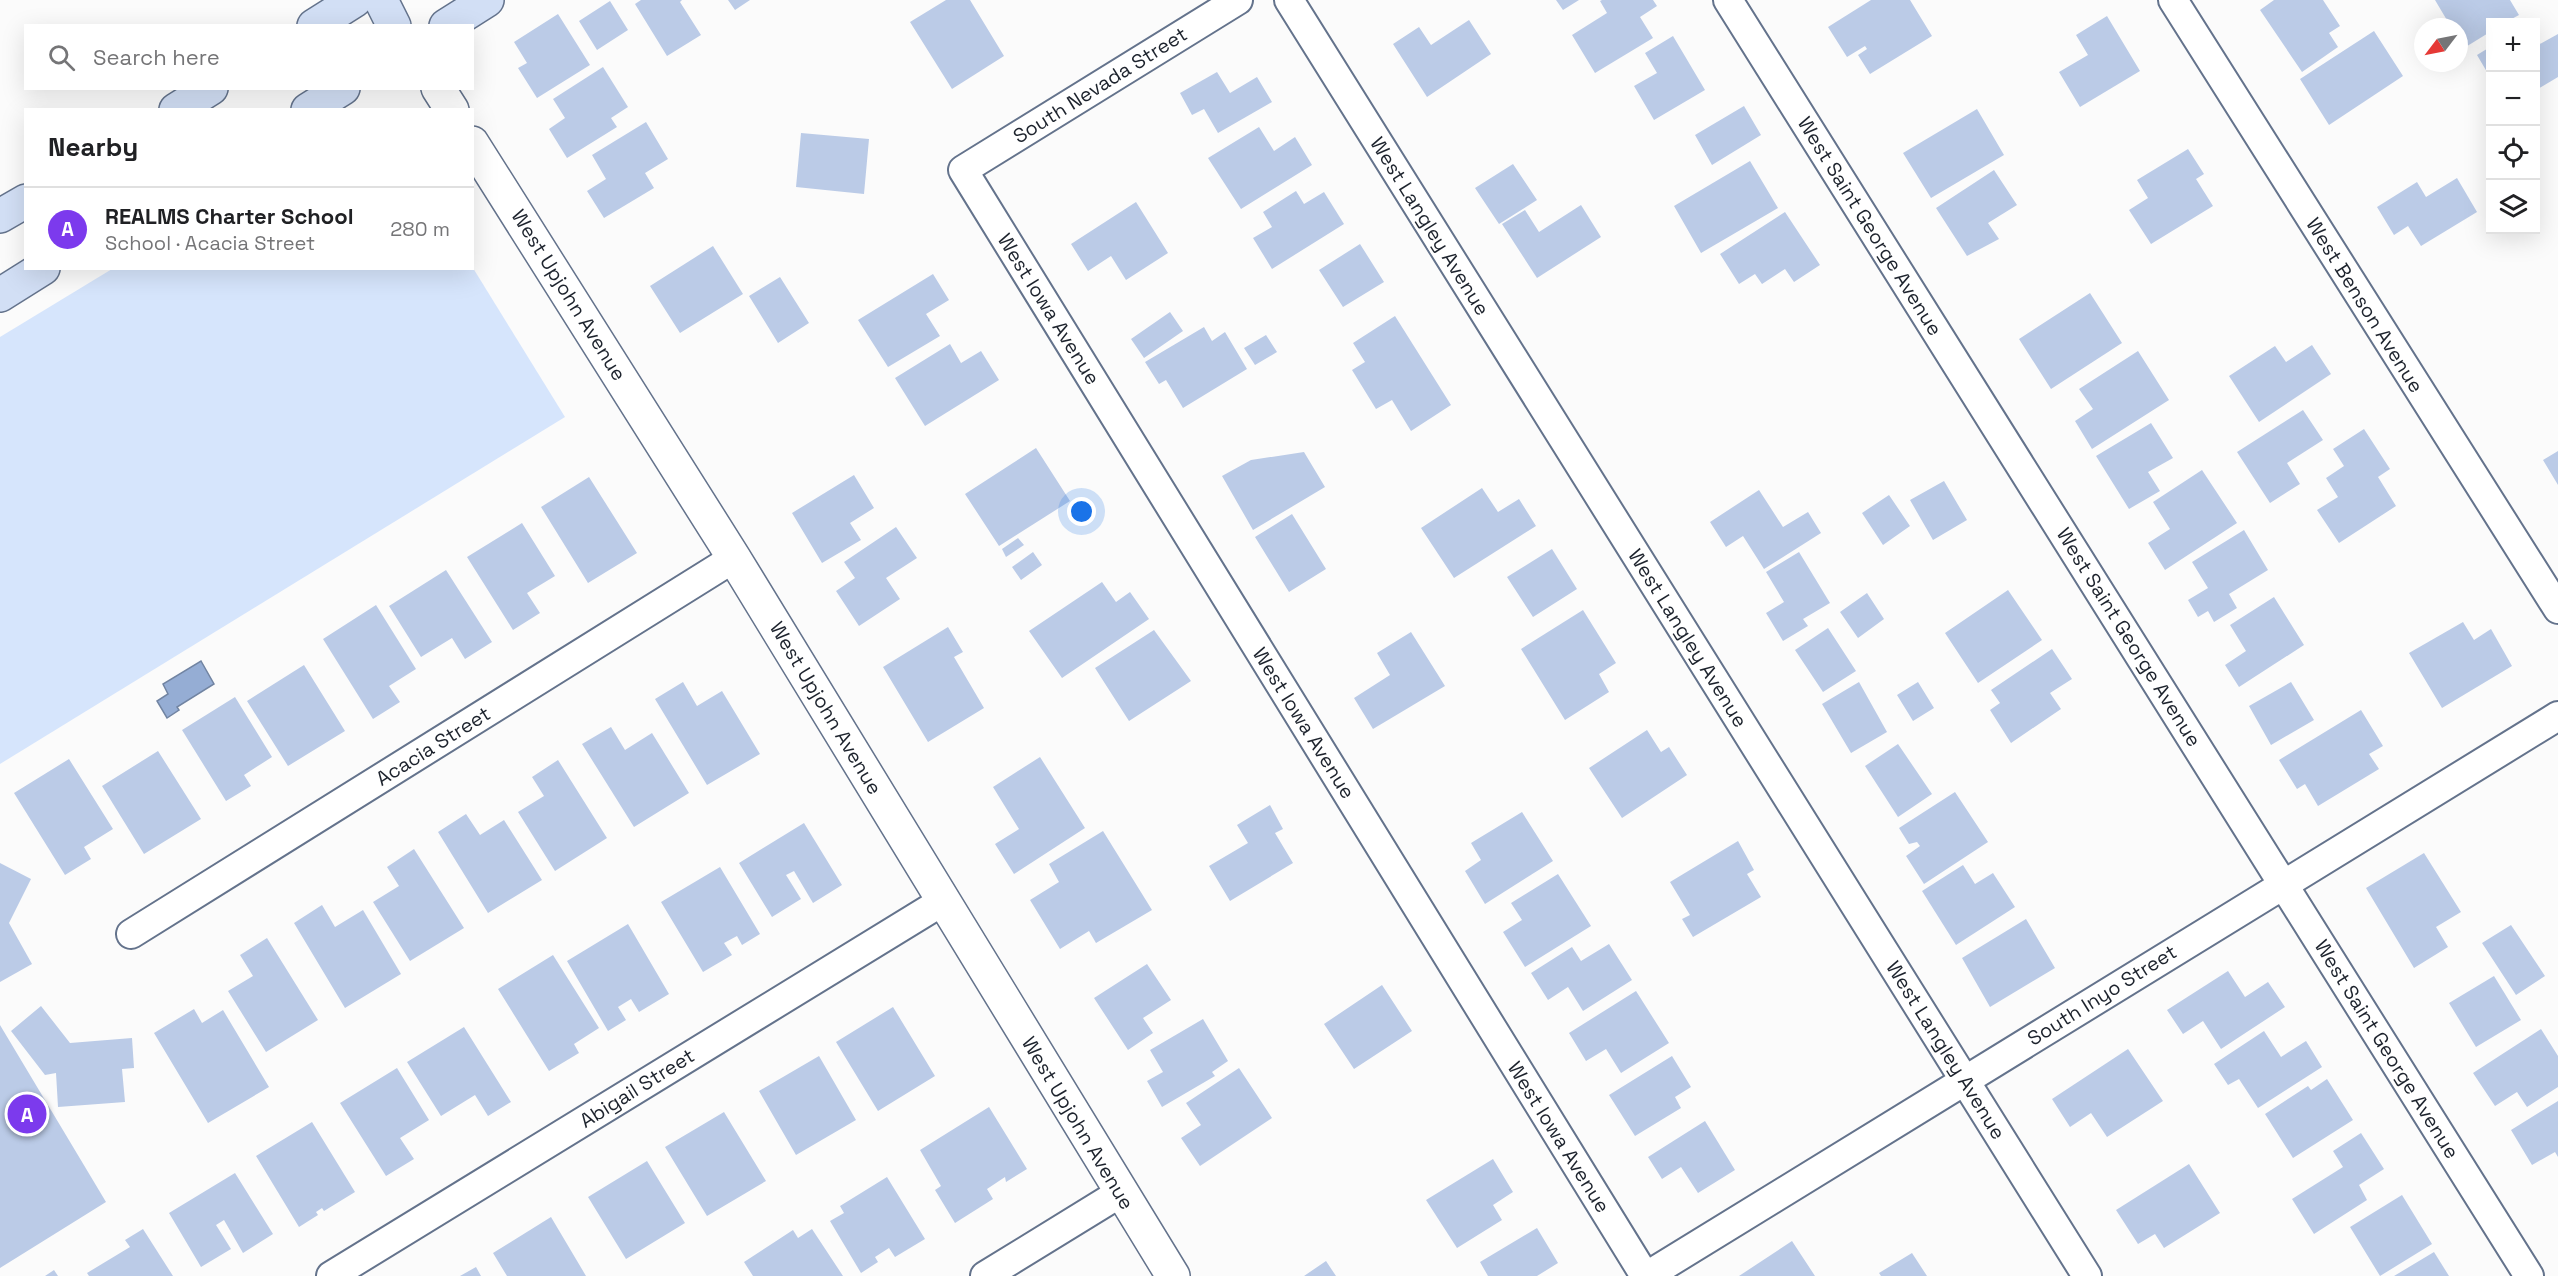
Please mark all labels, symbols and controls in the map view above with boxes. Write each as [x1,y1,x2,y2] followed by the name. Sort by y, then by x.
[2414,18,2468,72] north arrow
[2486,18,2540,234] map controls
[2486,18,2540,72] button: +
[1008,21,1192,149] street label: South Nevada Street
[24,24,474,90] search box
[45,41,78,74] icon: search
[93,43,220,71] text: Search here
[2486,72,2540,126] button: −
[1792,112,1948,340] street label: West Saint George Avenue
[2486,126,2540,180] button: locate
[48,130,138,164] text: Nearby
[1364,132,1496,320] street label: West Langley Avenue
[2486,180,2540,234] button: layers
[105,202,354,230] text: REALMS Charter School
[506,204,632,386] street label: West Upjohn Avenue
[2301,213,2429,397] street label: West Benson Avenue
[61,216,74,242] text: A
[390,216,450,242] text: 280 m
[992,228,1106,390] street label: West Iowa Avenue
[105,230,315,256] text: School · Acacia Street
[1067,497,1096,526] your location
[2051,523,2207,751] street label: West Saint George Avenue
[1622,544,1754,732] street label: West Langley Avenue
[764,617,888,799] street label: West Upjohn Avenue
[1247,642,1361,804] street label: West Iowa Avenue
[371,700,495,792] street label: Acacia Street
[2309,935,2465,1163] street label: West Saint George Avenue
[2022,939,2182,1051] street label: South Inyo Street
[1880,956,2012,1144] street label: West Langley Avenue
[1016,1032,1140,1214] street label: West Upjohn Avenue
[575,1042,699,1134] street label: Abigail Street
[1502,1056,1616,1218] street label: West Iowa Avenue
[8,1092,46,1136] pin: A

